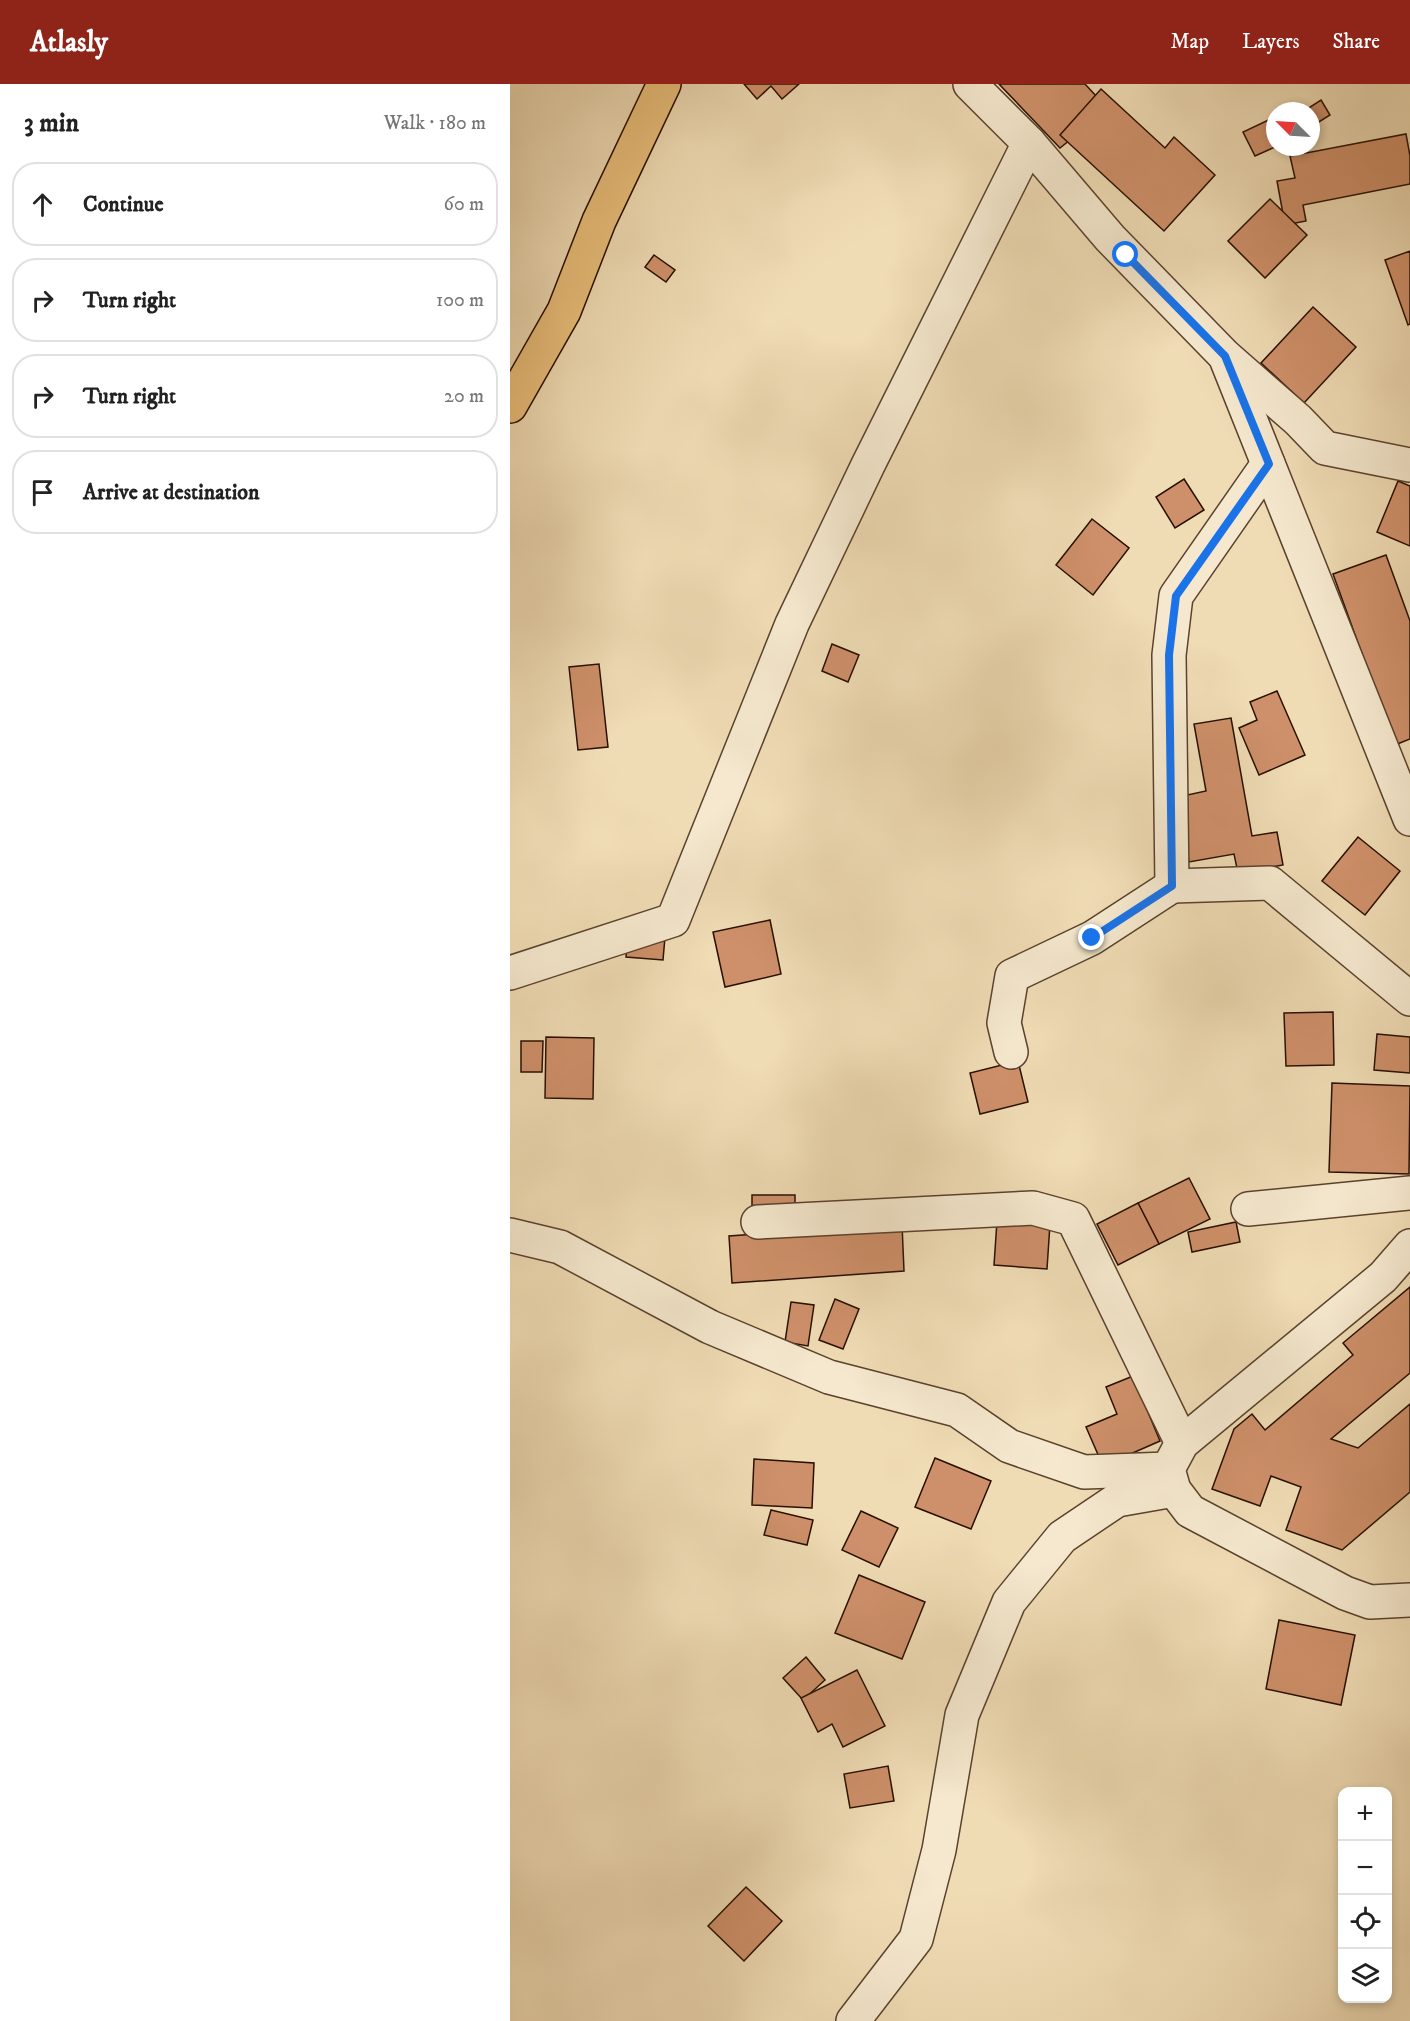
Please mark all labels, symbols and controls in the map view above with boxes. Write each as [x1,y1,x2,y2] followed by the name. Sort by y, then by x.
[30,25,108,60] text: Atlasly
[1170,29,1209,55] text: Map
[1242,29,1300,55] text: Layers
[1333,29,1380,55] text: Share
[1266,102,1320,156] north arrow
[24,107,79,140] text: 3 min
[384,111,486,136] text: Walk · 180 m
[26,188,59,221] icon: ahead
[83,191,164,218] text: Continue
[444,192,484,217] text: 60 m
[1112,241,1138,267] route start
[26,284,59,317] icon: right
[83,287,176,314] text: Turn right
[436,288,484,313] text: 100 m
[26,380,59,413] icon: right
[83,383,176,410] text: Turn right
[444,384,484,409] text: 20 m
[26,476,59,509] icon: arrive
[83,479,260,506] text: Arrive at destination
[1078,924,1104,950] route end
[1338,1787,1392,2003] map controls
[1338,1787,1392,1841] button: +
[1338,1841,1392,1895] button: −
[1338,1895,1392,1949] button: locate
[1338,1949,1392,2003] button: layers

